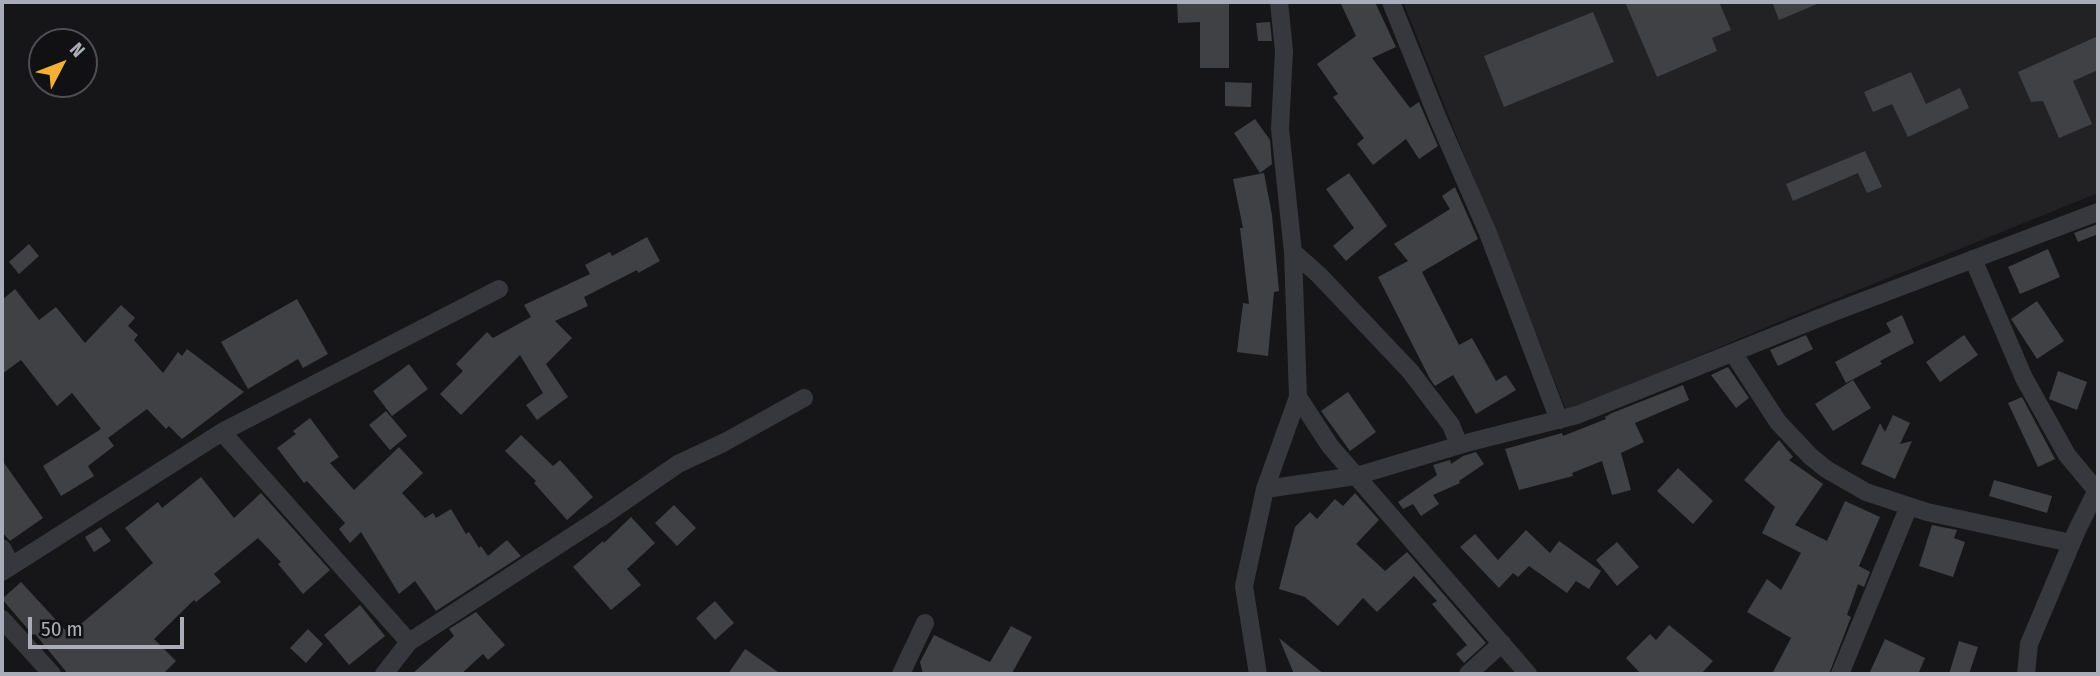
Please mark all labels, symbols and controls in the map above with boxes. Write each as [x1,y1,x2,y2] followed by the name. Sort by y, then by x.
[28,28,98,98] north arrow
[65,38,90,62] text: N
[32,602,187,646] scale bar
[41,616,83,642] text: 50 m

